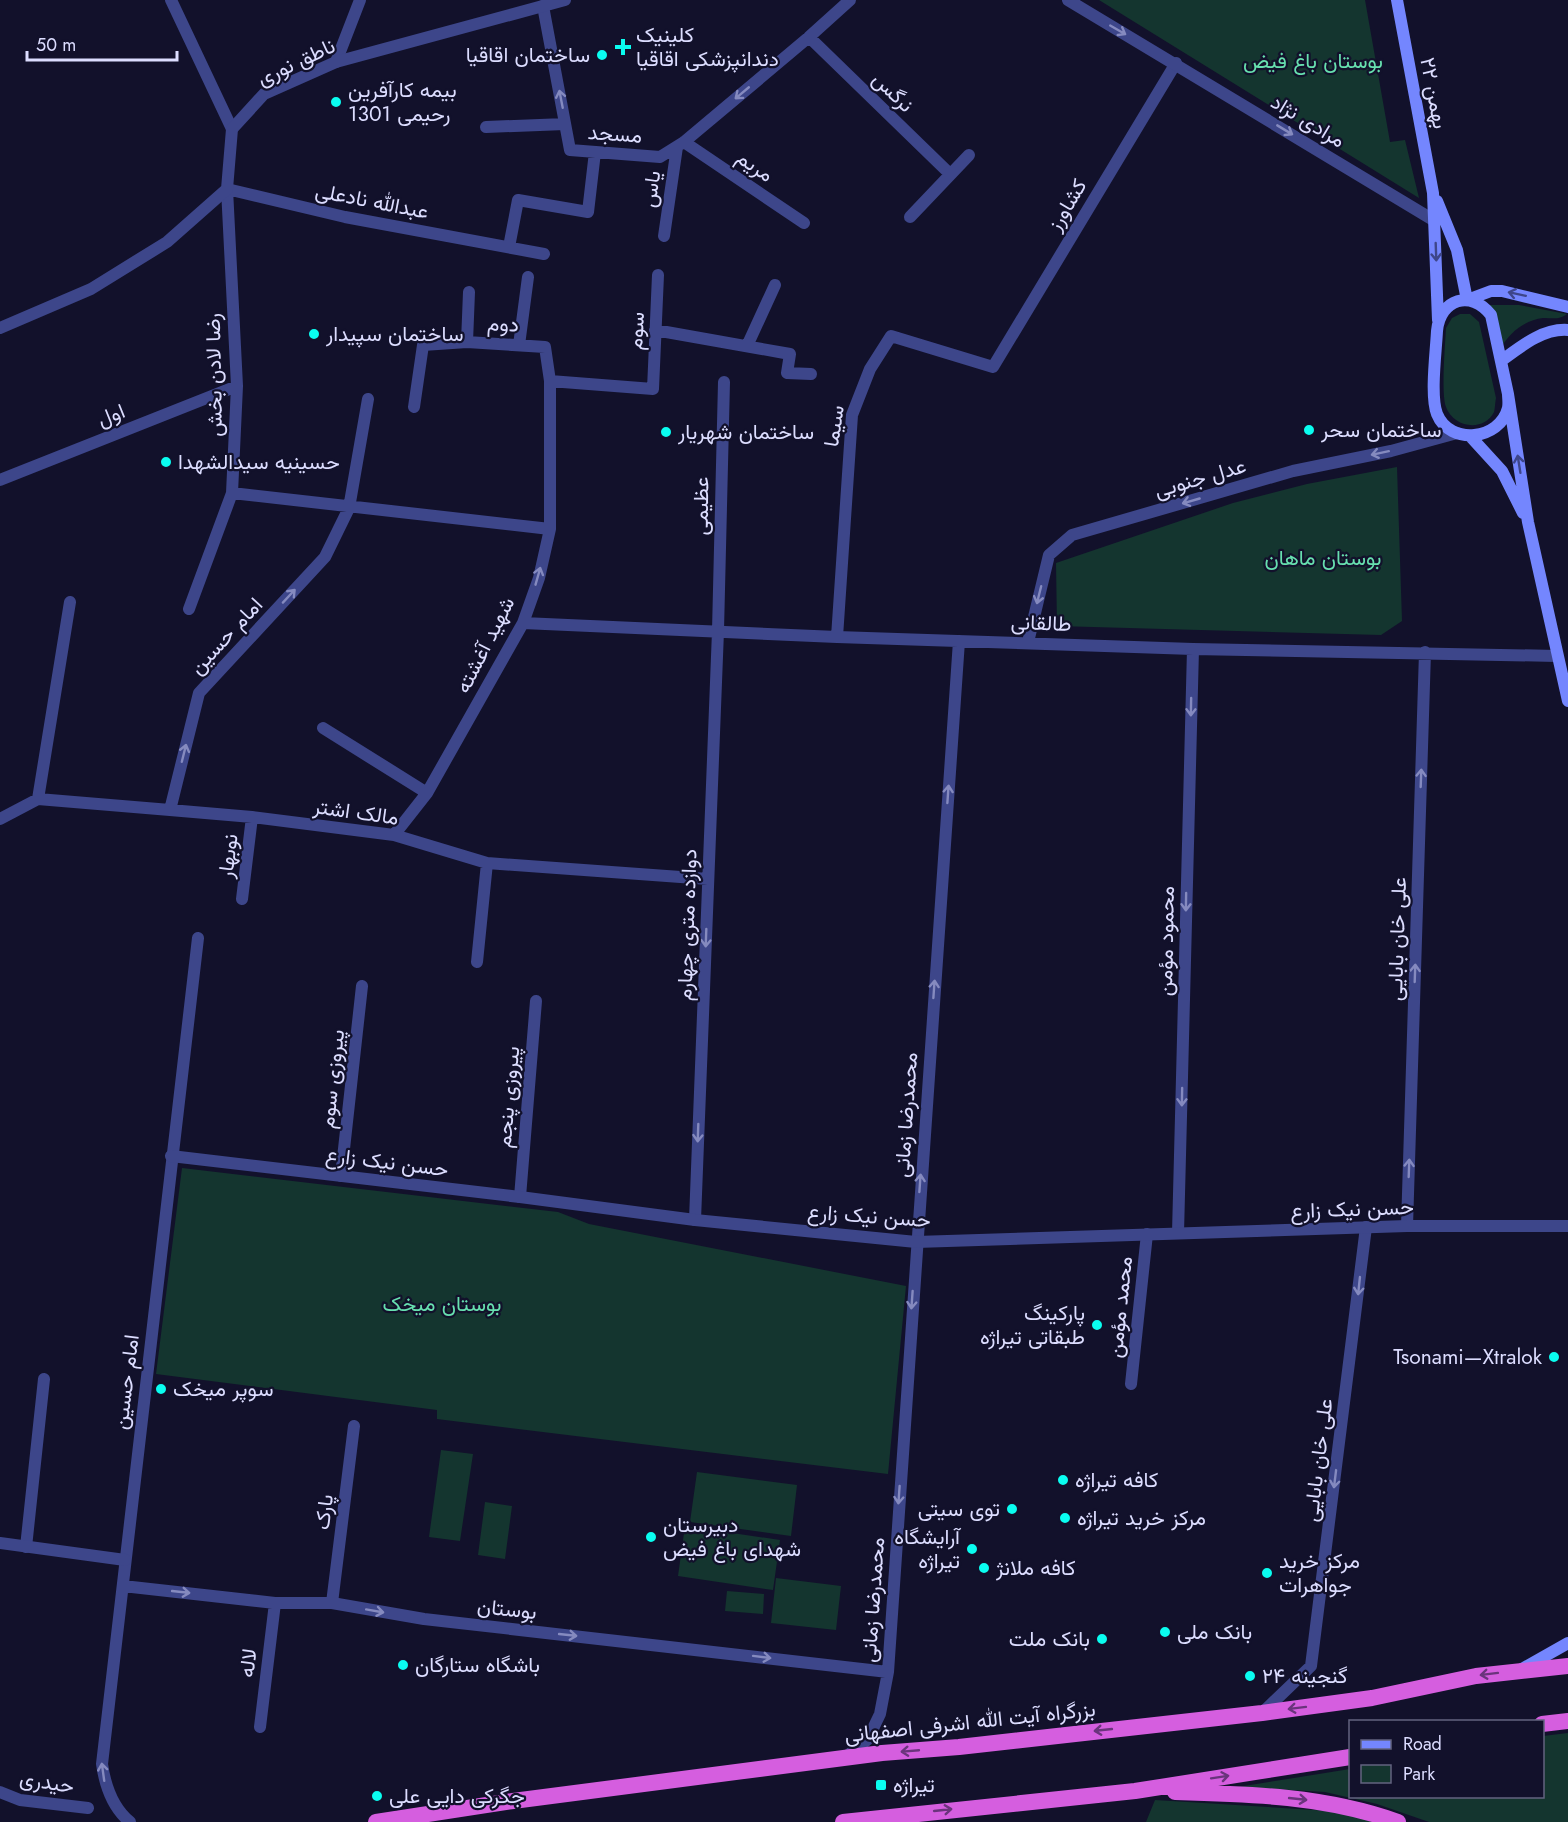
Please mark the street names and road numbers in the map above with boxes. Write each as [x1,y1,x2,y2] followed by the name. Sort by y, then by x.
[252,31,340,93] street label: ناطق نوری
[1412,55,1456,131] street label: ۲۲ بهمن
[866,65,920,119] street label: نرگس
[1265,87,1351,155] street label: مرادی نژاد
[587,117,643,151] street label: مسجد
[730,143,780,189] street label: مریم
[634,169,668,209] street label: یاس
[1039,173,1094,238] street label: کشاورز
[313,175,431,227] street label: عبدالله نادعلی
[486,308,520,340] street label: دوم
[620,311,652,351] street label: سوم
[198,313,230,437] street label: رضا لادن بخش
[93,396,129,434] street label: اول
[816,403,852,449] street label: سیما
[1151,451,1249,505] street label: عدل جنوبی
[685,476,717,536] street label: عظیمی
[182,591,270,681] street label: امام حسین
[448,592,522,698] street label: شهید آغشته
[1010,607,1072,639] street label: طالقانی
[310,791,401,833] street label: مالک اشتر
[210,832,246,881] street label: نوبهار
[669,849,705,1001] street label: دوازده متری چهارم
[1380,876,1414,1002] street label: علی خان بابایی
[1150,886,1182,996] street label: محمود مؤمن
[312,1028,352,1130] street label: پیروزی سوم
[489,1045,527,1149] street label: پیروزی پنجم
[887,1051,925,1179] street label: محمدرضا زمانی
[324,1140,450,1184] street label: حسن نیک زارع
[1290,1192,1414,1226] street label: حسن نیک زارع
[806,1197,932,1235] street label: حسن نیک زارع
[1100,1255,1140,1359] street label: محمد مؤمن
[105,1333,147,1431] street label: امام حسین
[1296,1397,1340,1523] street label: علی خان بابایی
[307,1492,341,1532] street label: پارک
[854,1536,892,1664] street label: محمدرضا زمانی
[476,1591,538,1627] street label: بوستان
[231,1647,265,1679] street label: لاله
[843,1694,1097,1750] street label: بزرگراه آیت الله اشرفی اصفهانی
[18,1763,76,1801] street label: حیدری

